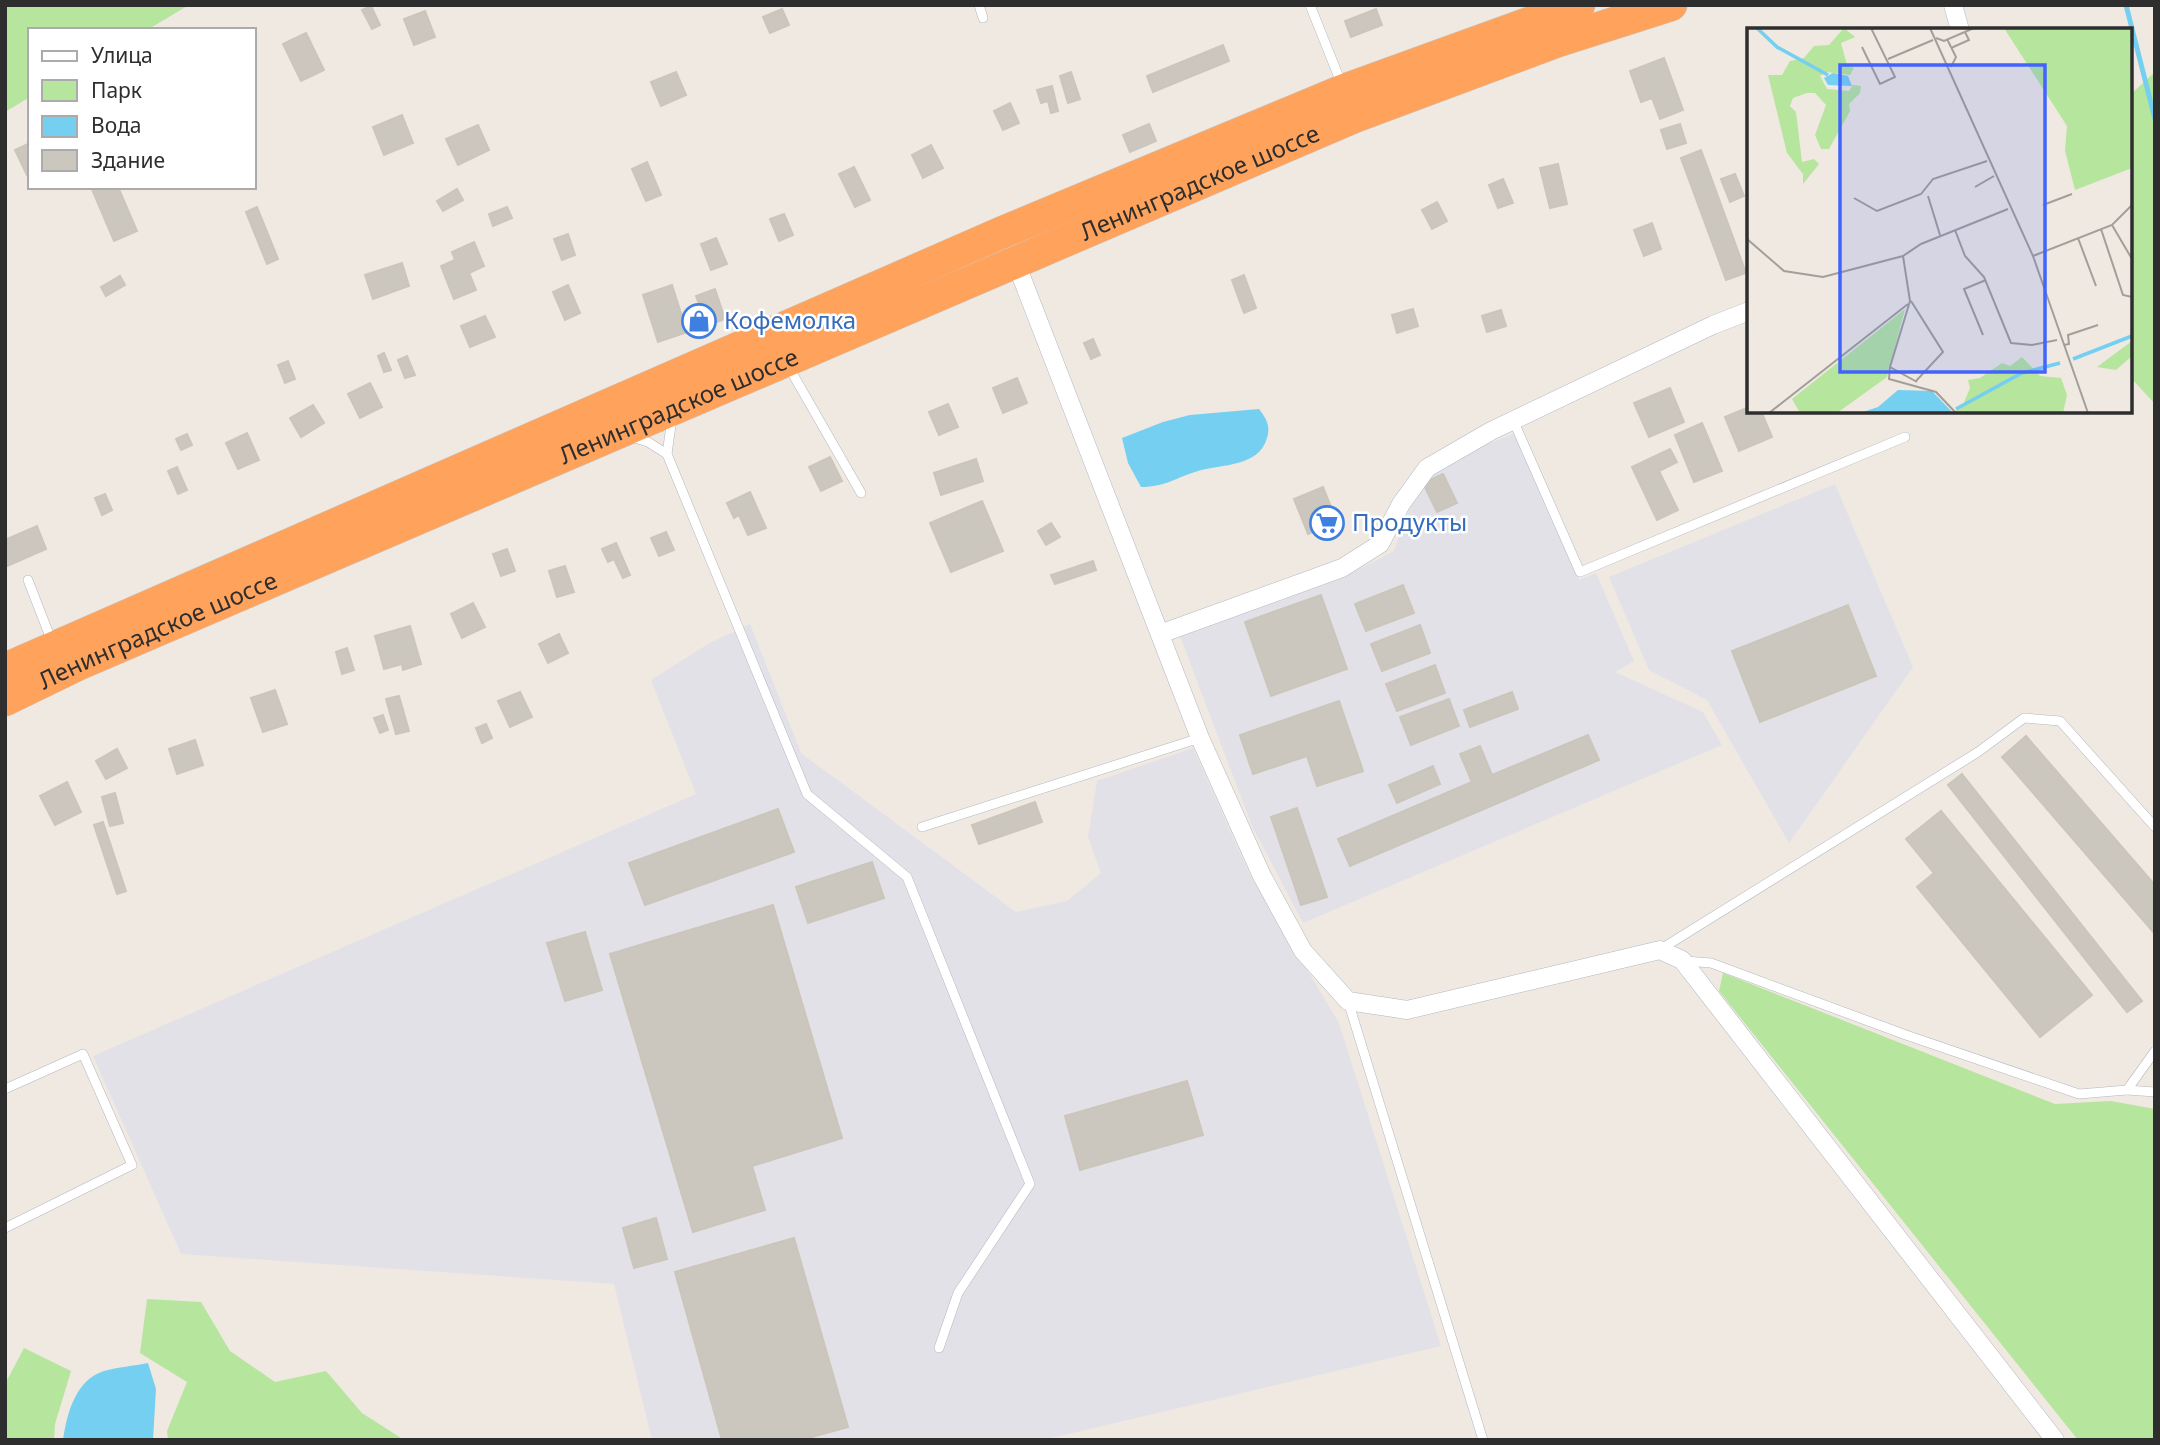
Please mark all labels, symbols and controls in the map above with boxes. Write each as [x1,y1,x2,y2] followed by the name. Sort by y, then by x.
[28,28,256,189] legend
[1747,28,2132,413] inset map
[91,41,153,69] text: Улица
[91,76,142,104] text: Парк
[91,111,141,139] text: Вода
[1075,116,1324,248] street label: Ленинградское шоссе
[91,146,165,174] text: Здание
[680,302,718,340] shop icon: Кофемолка
[724,303,856,336] place label: Кофемолка
[553,339,803,471] street label: Ленинградское шоссе
[1308,504,1346,542] supermarket icon: Продукты
[1352,505,1467,538] place label: Продукты
[32,563,282,696] street label: Ленинградское шоссе

